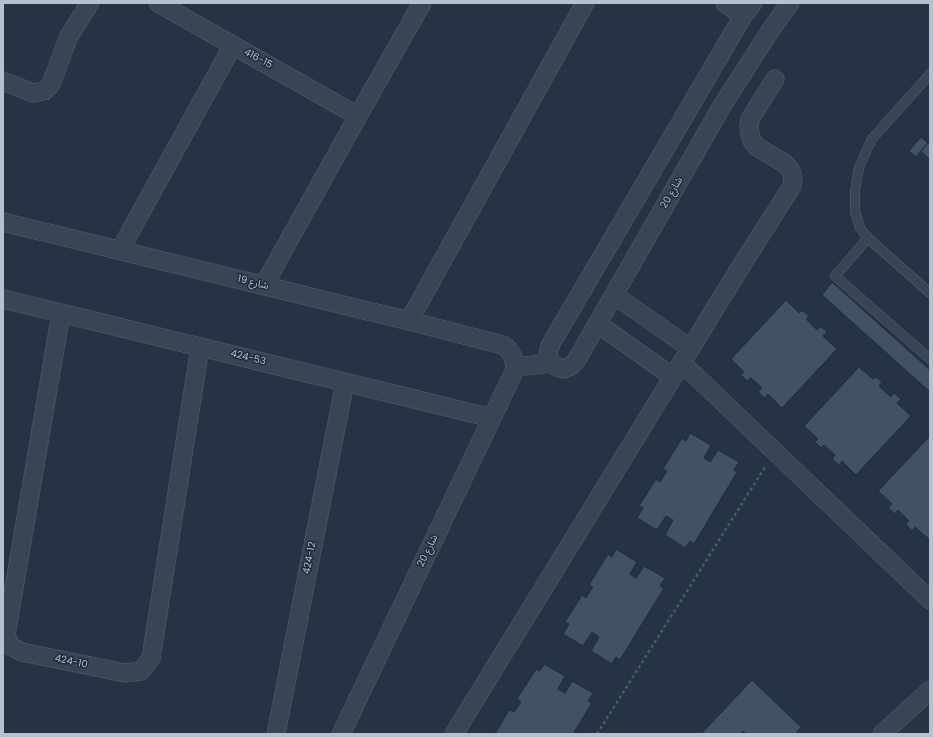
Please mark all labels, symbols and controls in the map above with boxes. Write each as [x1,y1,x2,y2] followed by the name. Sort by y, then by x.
[242,46,274,72] street label: 416-15
[658,175,686,211] street label: شارع 20
[236,273,270,293] street label: شارع 19
[229,348,267,368] street label: 424-53
[415,533,441,569] street label: شارع 20
[301,541,319,575] street label: 424-12
[53,653,89,671] street label: 424-10

